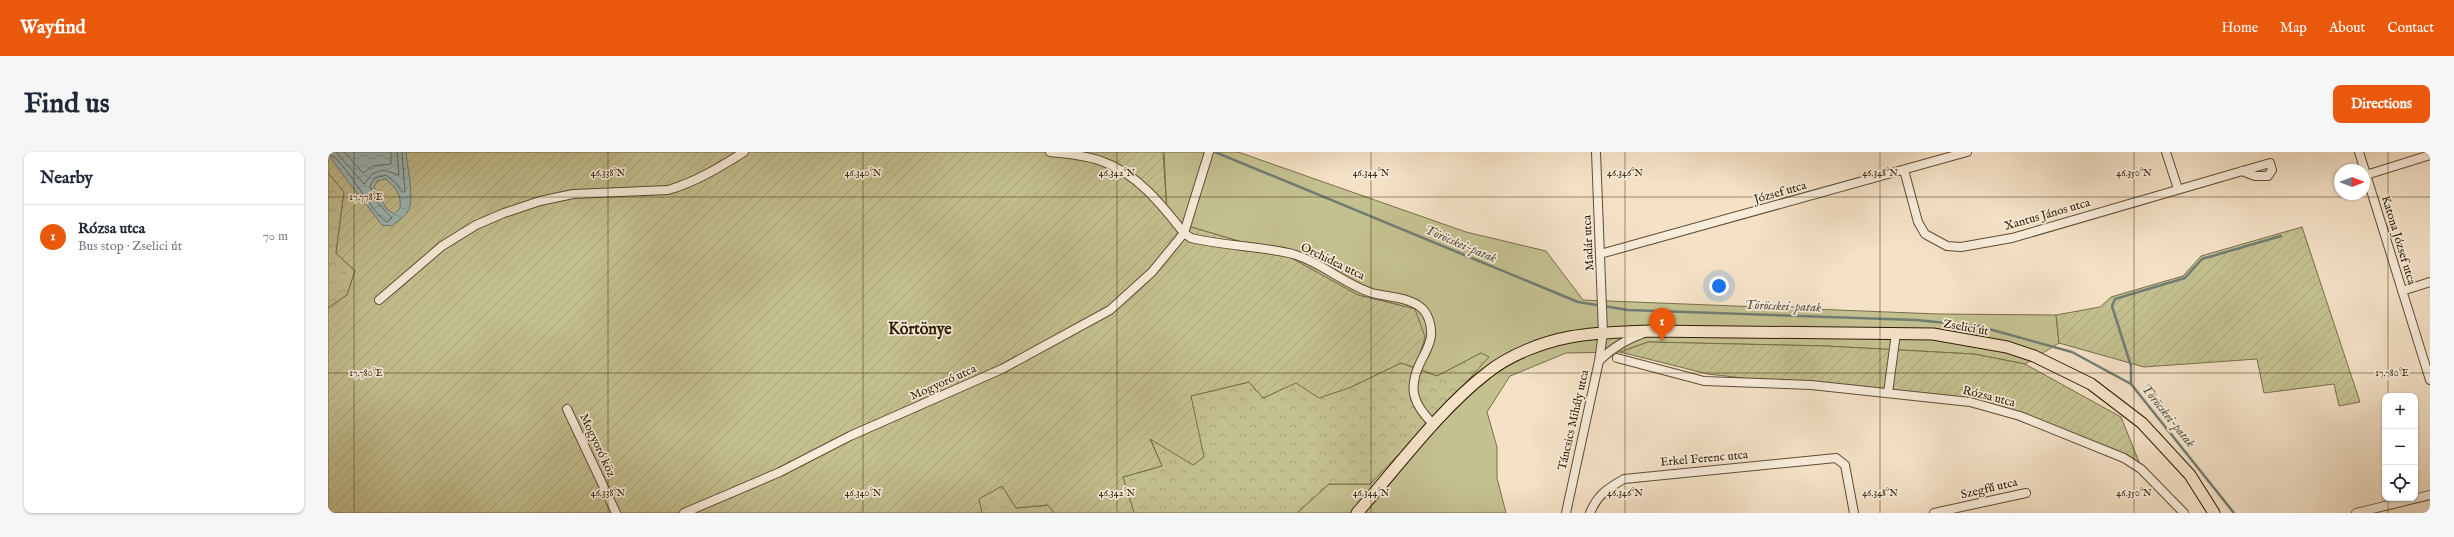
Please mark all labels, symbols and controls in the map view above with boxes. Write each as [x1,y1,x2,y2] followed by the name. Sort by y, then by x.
[20,16,86,40] text: Wayfind
[2222,19,2258,37] text: Home
[2280,19,2307,37] text: Map
[2329,19,2365,37] text: About
[2387,19,2434,37] text: Contact
[2333,85,2430,123] button: Directions
[24,87,110,122] text: Find us
[2334,164,2370,200] north arrow
[591,167,626,180] text: 46.338°N
[845,167,882,180] text: 46.340°N
[1099,167,1136,180] text: 46.342°N
[1353,167,1390,180] text: 46.344°N
[1607,167,1643,180] text: 46.346°N
[1862,167,1898,180] text: 46.348°N
[2116,167,2152,180] text: 46.350°N
[40,168,93,189] text: Nearby
[1750,178,1809,209] street label: József utca
[349,191,383,204] text: 17.778°E
[2377,194,2419,288] street label: Katona József utca
[2002,195,2093,235] street label: Xantus János utca
[1580,214,1597,271] street label: Madár utca
[78,219,145,238] text: Rózsa utca
[1422,222,1500,267] water label: Töröcskei-patak
[51,228,55,245] text: 1
[263,228,288,245] text: 70 m
[78,238,182,255] text: Bus stop · Zselici út
[1298,239,1368,284] street label: Orchidea utca
[1709,276,1729,296] your location
[1744,297,1822,316] water label: Töröcskei-patak
[1649,308,1675,341] pin: 1
[1942,316,1990,339] street label: Zselici út
[888,320,952,340] district label: Körtönye
[908,361,979,404] street label: Mogyoró utca
[349,367,383,380] text: 17.780°E
[2375,367,2409,380] text: 17.780°E
[1555,368,1593,472] street label: Táncsics Mihály utca
[2137,381,2199,452] water label: Töröcskei-patak
[1961,383,2018,410] street label: Rózsa utca
[2382,393,2418,501] map controls
[2382,393,2418,429] button: +
[576,411,619,480] street label: Mogyoró köz
[2382,429,2418,465] button: −
[1659,447,1749,470] street label: Erkel Ferenc utca
[2382,465,2418,501] button: locate
[1959,475,2020,502] street label: Szegfű utca
[591,487,626,500] text: 46.338°N
[845,487,882,500] text: 46.340°N
[1099,487,1136,500] text: 46.342°N
[1353,487,1390,500] text: 46.344°N
[1607,487,1643,500] text: 46.346°N
[1862,487,1898,500] text: 46.348°N
[2116,487,2152,500] text: 46.350°N

